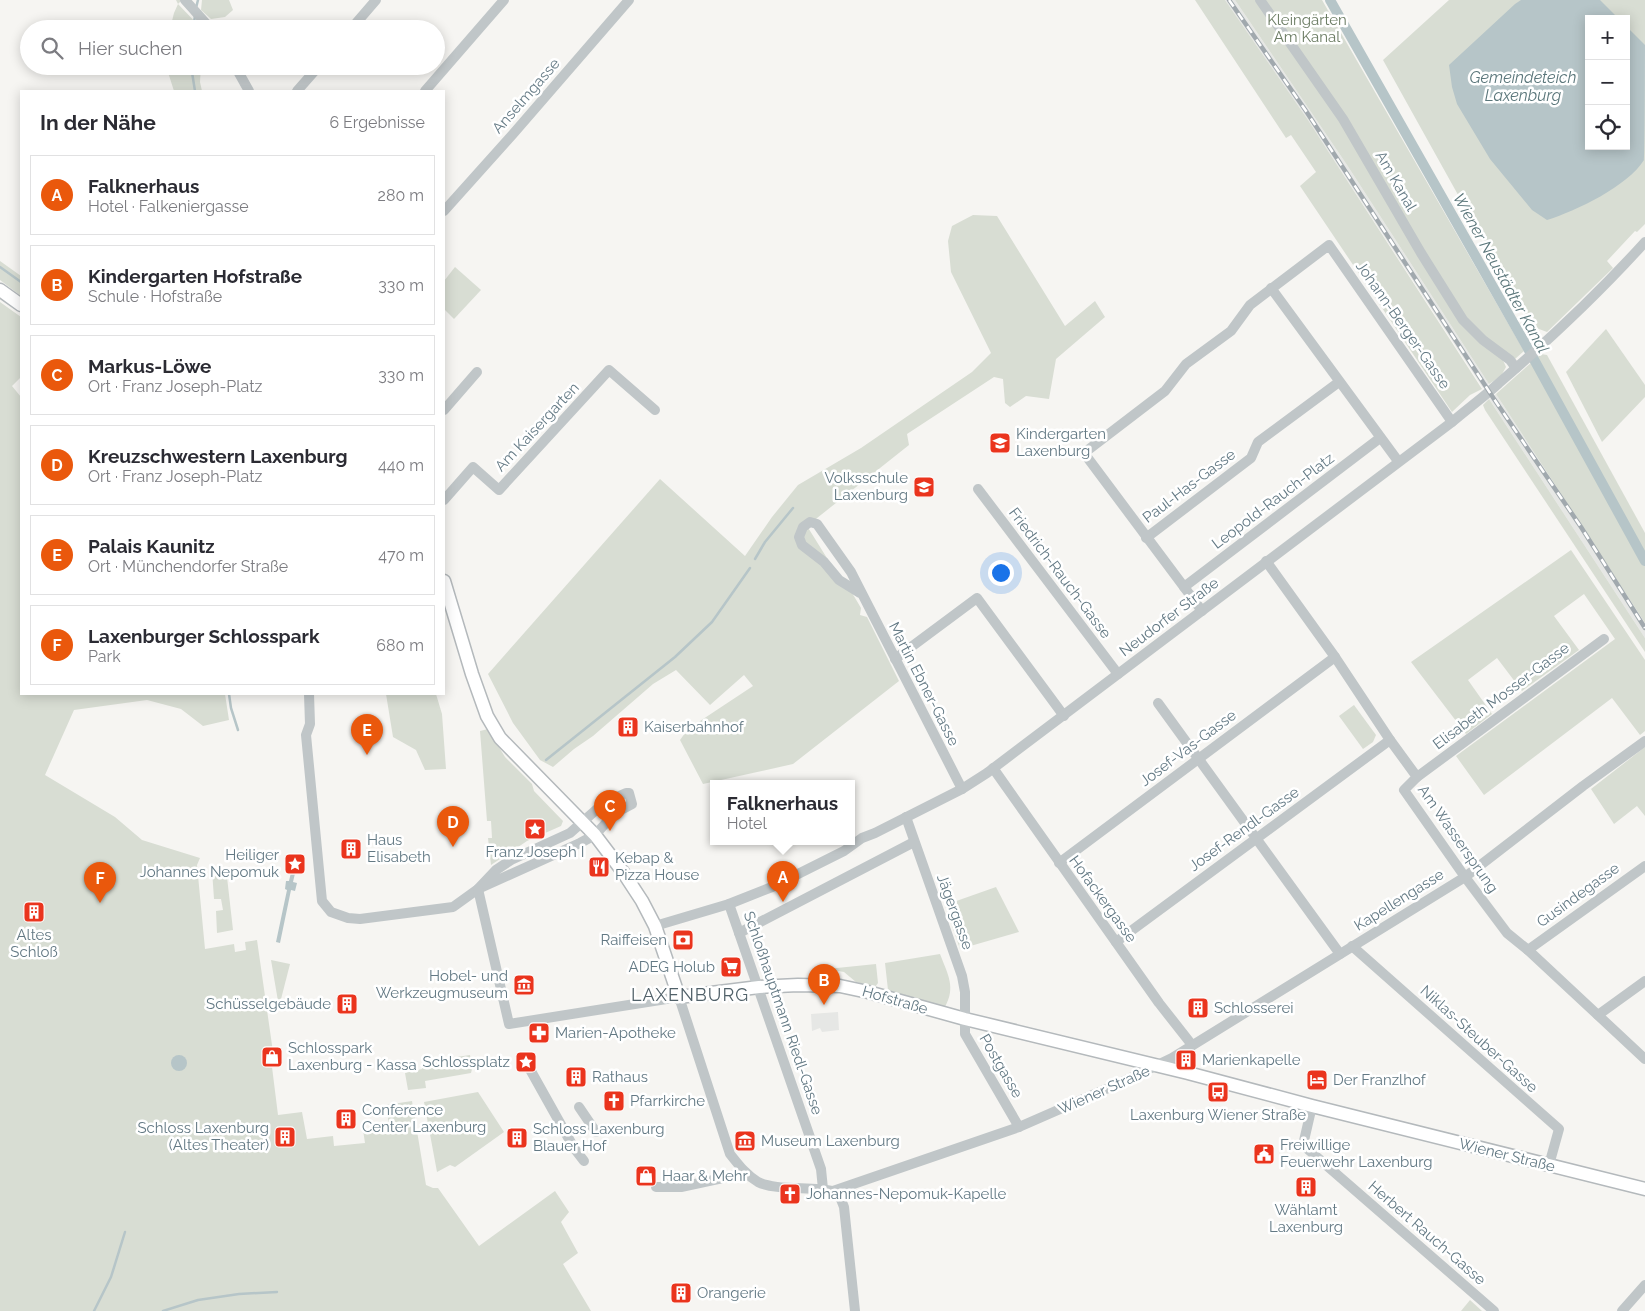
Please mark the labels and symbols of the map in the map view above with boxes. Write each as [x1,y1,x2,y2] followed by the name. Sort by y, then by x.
[1267,11,1347,46] park label: Kleingärten Am Kanal
[489,55,564,137] street label: Anselmgasse
[1470,68,1576,105] water label: Gemeindeteich Laxenburg
[1372,148,1421,215] street label: Am Kanal
[1449,190,1553,356] water label: Wiener Neustädter Kanal
[1352,258,1454,393] street label: Johann-Berger-Gasse
[491,379,583,475] street label: Am Kaisergarten
[1016,425,1106,460] place label: Kindergarten Laxenburg
[988,431,1012,455] school or university icon: Kindergarten Laxenburg
[1139,445,1239,527] street label: Paul-Has-Gasse
[1208,449,1338,553] street label: Leopold-Rauch-Platz
[825,469,908,504] place label: Volksschule Laxenburg
[912,475,936,499] school or university icon: Volksschule Laxenburg
[1005,504,1115,642] street label: Friedrich-Rauch-Gasse
[988,560,1014,586] your location
[1116,574,1222,660] street label: Neudorfer Straße
[885,619,963,749] street label: Martin Ebner-Gasse
[1429,639,1573,753] street label: Elisabeth Mosser-Gasse
[1136,706,1240,790] street label: Josef-Vas-Gasse
[351,714,383,755] pin: E
[616,715,640,739] building icon: Kaiserbahnhof
[644,718,745,736] place label: Kaiserbahnhof
[1414,782,1502,896] street label: Am Wassersprung
[1185,783,1303,875] street label: Josef-Rendl-Gasse
[594,790,626,831] pin: C
[437,806,469,847] pin: D
[523,817,547,841] place icon: Franz Joseph I
[367,831,431,866] place label: Haus Elisabeth
[339,837,363,861] building icon: Haus Elisabeth
[486,843,584,861] place label: Franz Joseph I
[140,846,280,881] place label: Heiliger Johannes Nepomuk
[615,849,699,884] place label: Kebap & Pizza House
[283,852,307,876] place icon: Heiliger Johannes Nepomuk
[1065,852,1141,946] street label: Hofackergasse
[587,855,611,879] restaurant icon: Kebap & Pizza House
[1533,859,1623,931] street label: Gusindegasse
[767,861,799,902] pin: A
[84,862,116,903] pin: F
[1351,865,1447,935] street label: Kapellengasse
[933,872,977,952] street label: Jägergasse
[22,900,46,924] building icon: Altes Schloß
[740,909,826,1117] street label: Schloßhauptmann Riedl-Gasse
[10,926,58,961] place label: Altes Schloß
[671,928,695,952] bank icon: Raiffeisen
[601,931,667,949] place label: Raiffeisen
[719,955,743,979] supermarket icon: ADEG Holub
[629,958,715,976] place label: ADEG Holub
[808,964,840,1005] pin: B
[376,967,508,1002] place label: Hobel- und Werkzeugmuseum
[512,973,536,997] museum icon: Hobel- und Werkzeugmuseum
[860,982,930,1018] street label: Hofstraße
[1417,982,1541,1097] street label: Niklas-Steuber-Gasse
[631,984,749,1005] district label: LAXENBURG
[335,992,359,1016] building icon: Schüsselgebäude
[206,995,331,1013] place label: Schüsselgebäude
[1186,996,1210,1020] building icon: Schlosserei
[1214,999,1293,1017] place label: Schlosserei
[527,1021,551,1045] pharmacy icon: Marien-Apotheke
[555,1024,676,1042] place label: Marien-Apotheke
[975,1031,1027,1101] street label: Postgasse
[288,1039,417,1074] place label: Schlosspark Laxenburg - Kassa
[260,1045,284,1069] shop icon: Schlosspark Laxenburg - Kassa
[1174,1048,1198,1072] building icon: Marienkapelle
[514,1050,538,1074] place icon: Schlossplatz
[1202,1051,1301,1069] place label: Marienkapelle
[423,1053,510,1071] place label: Schlossplatz
[1055,1062,1153,1118] street label: Wiener Straße
[564,1065,588,1089] building icon: Rathaus
[592,1068,648,1086] place label: Rathaus
[1305,1068,1329,1092] hotel icon: Der Franzlhof
[1333,1071,1427,1089] place label: Der Franzlhof
[1206,1080,1230,1104] bus stop icon: Laxenburg Wiener Straße
[602,1089,626,1113] church icon: Pfarrkirche
[630,1092,705,1110] place label: Pfarrkirche
[362,1101,486,1136] place label: Conference Center Laxenburg
[1130,1106,1306,1124] place label: Laxenburg Wiener Straße
[334,1107,358,1131] building icon: Conference Center Laxenburg
[137,1119,269,1154] place label: Schloss Laxenburg (Altes Theater)
[533,1120,665,1155] place label: Schloss Laxenburg Blauer Hof
[273,1125,297,1149] building icon: Schloss Laxenburg (Altes Theater)
[505,1126,529,1150] building icon: Schloss Laxenburg Blauer Hof
[733,1129,757,1153] museum icon: Museum Laxenburg
[761,1132,900,1150] place label: Museum Laxenburg
[1457,1134,1557,1176] street label: Wiener Straße
[1280,1136,1433,1171] place label: Freiwillige Feuerwehr Laxenburg
[1252,1142,1276,1166] public building icon: Freiwillige Feuerwehr Laxenburg
[634,1164,658,1188] shop icon: Haar & Mehr
[662,1167,748,1185] place label: Haar & Mehr
[1294,1175,1318,1199] building icon: Wählamt Laxenburg
[1365,1177,1489,1289] street label: Herbert Rauch-Gasse
[778,1182,802,1206] church icon: Johannes-Nepomuk-Kapelle
[806,1185,1007,1203] place label: Johannes-Nepomuk-Kapelle
[1269,1201,1343,1236] place label: Wählamt Laxenburg
[669,1281,693,1305] building icon: Orangerie
[697,1284,766,1302] place label: Orangerie

